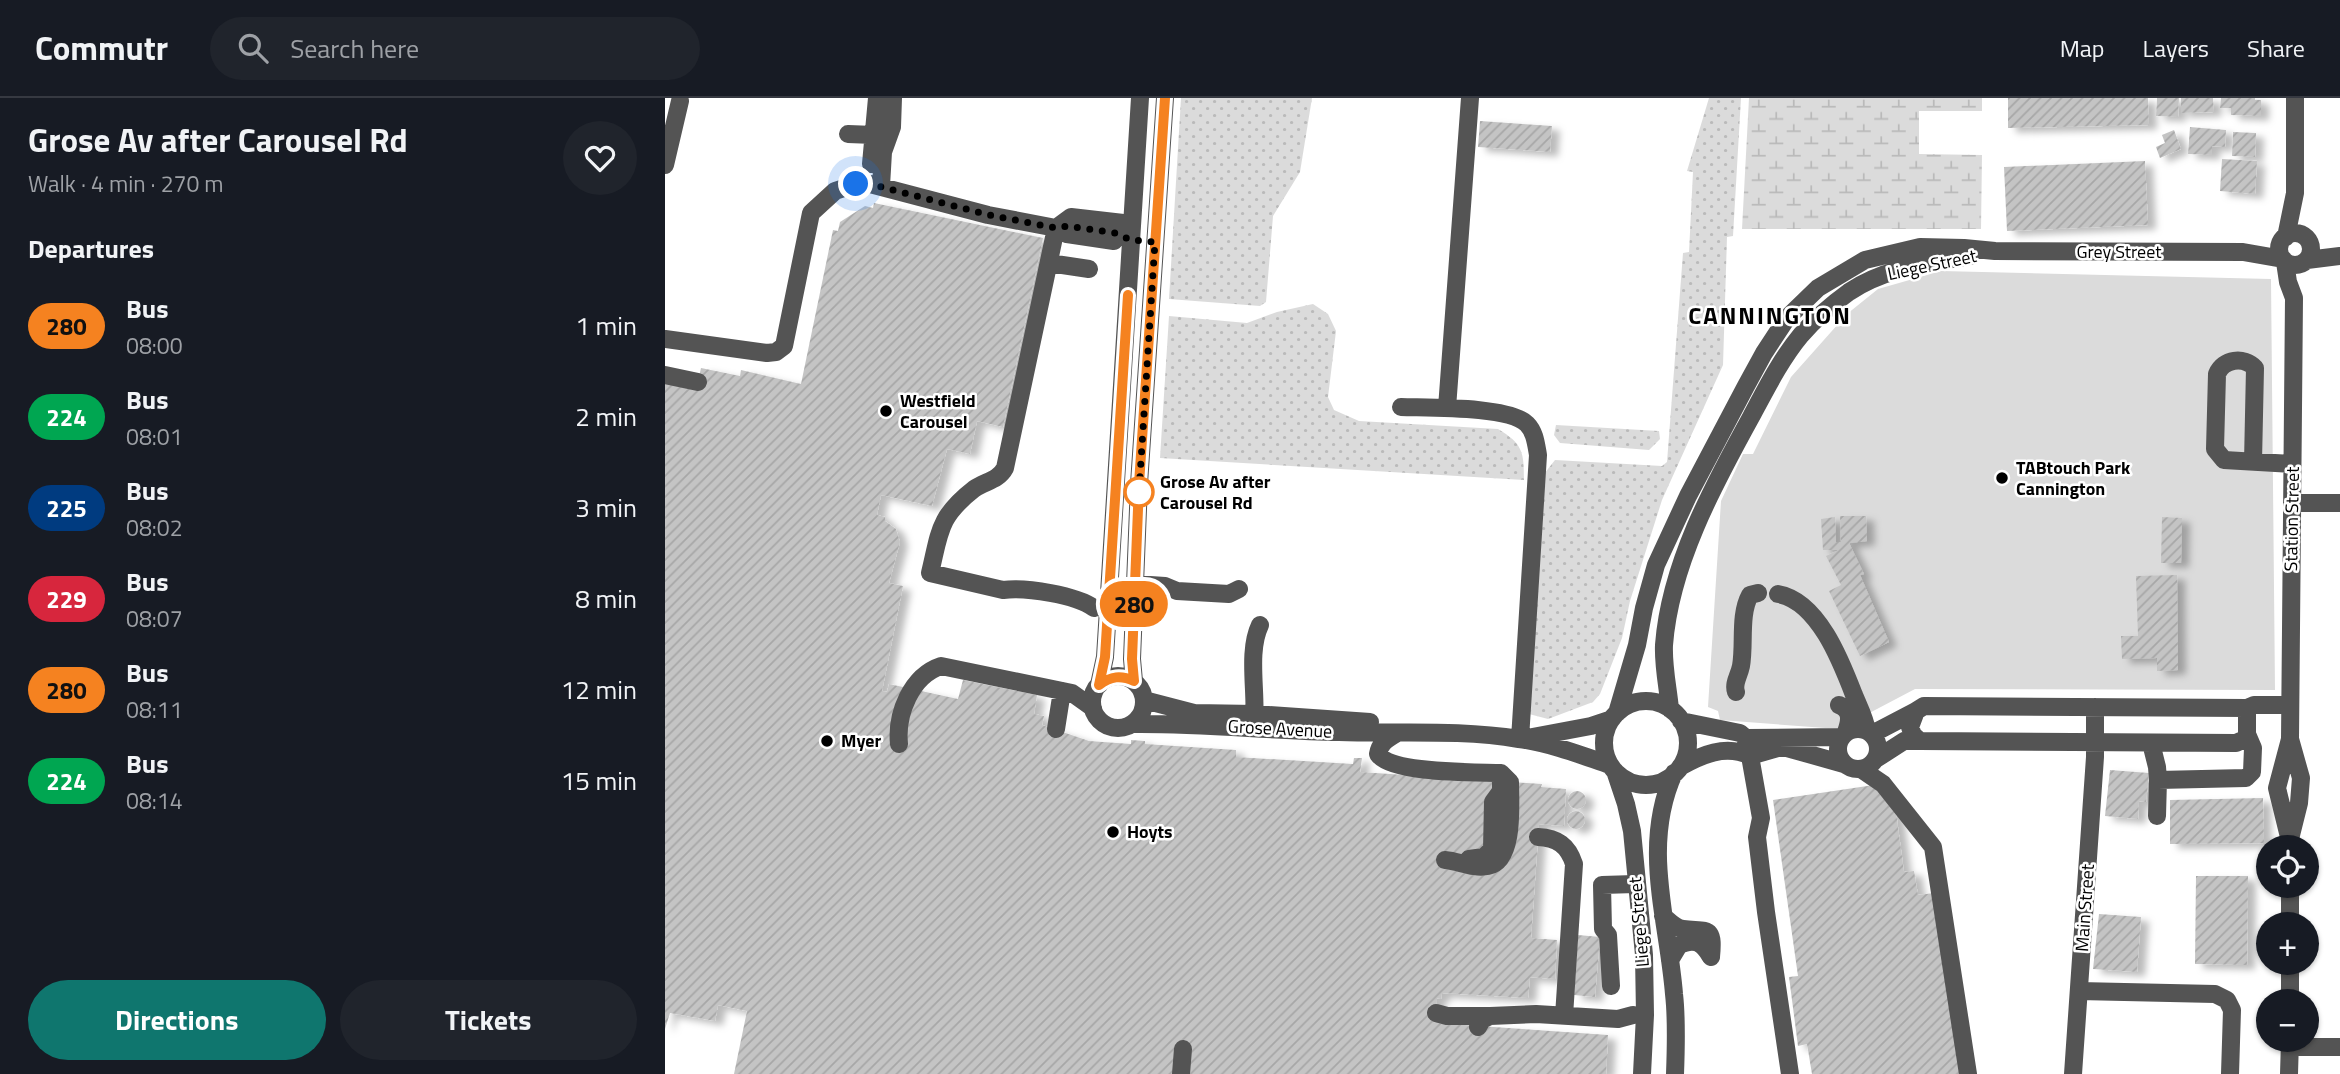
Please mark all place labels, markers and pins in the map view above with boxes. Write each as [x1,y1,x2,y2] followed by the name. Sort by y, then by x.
[900,387,976,435] place label: Westfield Carousel
[878,403,894,419] marker: Westfield Carousel
[2016,454,2131,502] place label: TABtouch Park Cannington
[1160,468,1271,516] place label: Grose Av after Carousel Rd
[1994,470,2010,486] marker: TABtouch Park Cannington
[1124,477,1154,507] marker: Grose Av after Carousel Rd
[841,727,881,754] place label: Myer
[819,733,835,749] marker: Myer
[1127,818,1173,845] place label: Hoyts
[1105,824,1121,840] marker: Hoyts

